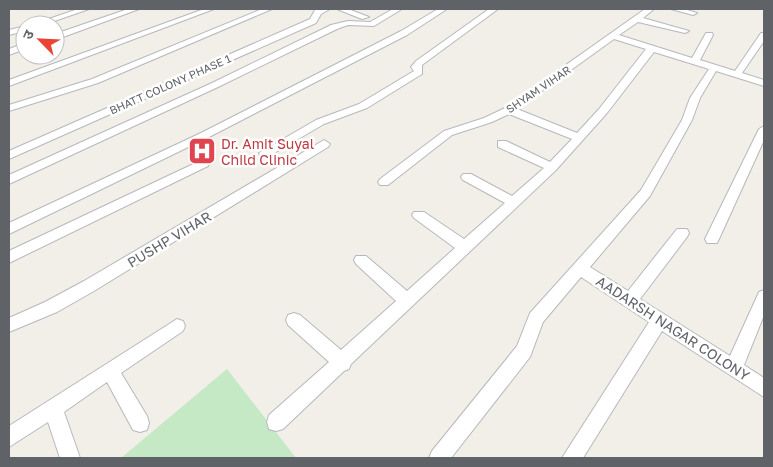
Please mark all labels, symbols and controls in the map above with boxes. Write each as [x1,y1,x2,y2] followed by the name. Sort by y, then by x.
[15,15,65,65] north arrow
[18,27,37,42] text: उ
[107,51,233,117] street label: BHATT COLONY PHASE 1
[503,63,573,115] street label: SHYAM VIHAR
[221,135,314,168] place label: Dr. Amit Suyal Child Clinic
[187,136,217,166] hospital icon: Dr. Amit Suyal Child Clinic
[124,207,214,271] street label: PUSHP VIHAR
[593,272,753,384] street label: AADARSH NAGAR COLONY

